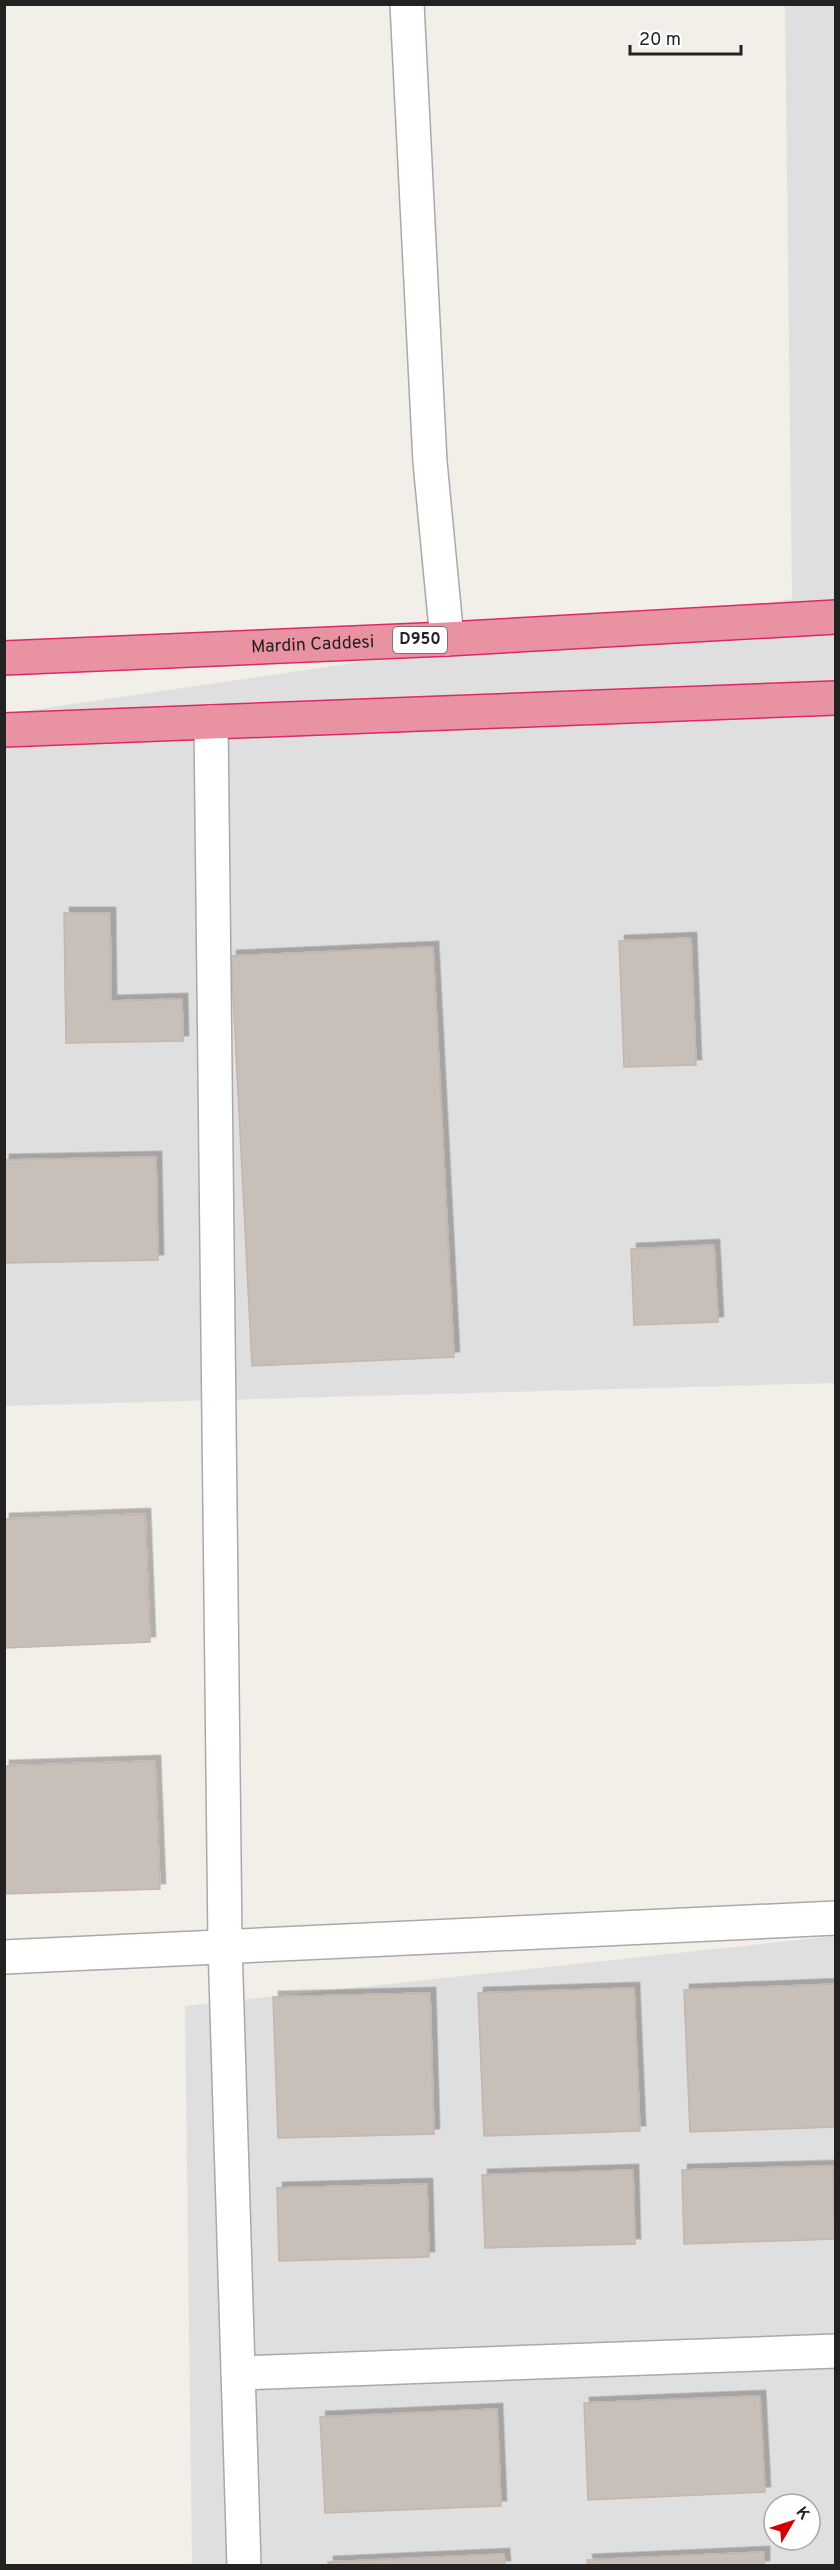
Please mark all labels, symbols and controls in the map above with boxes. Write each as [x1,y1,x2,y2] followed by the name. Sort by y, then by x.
[630,18,741,56] scale bar
[639,29,681,52] text: 20 m
[393,627,447,653] road number: D950
[251,631,375,659] street label: Mardin Caddesi
[762,2492,822,2552] north arrow
[791,2503,813,2525] text: K

